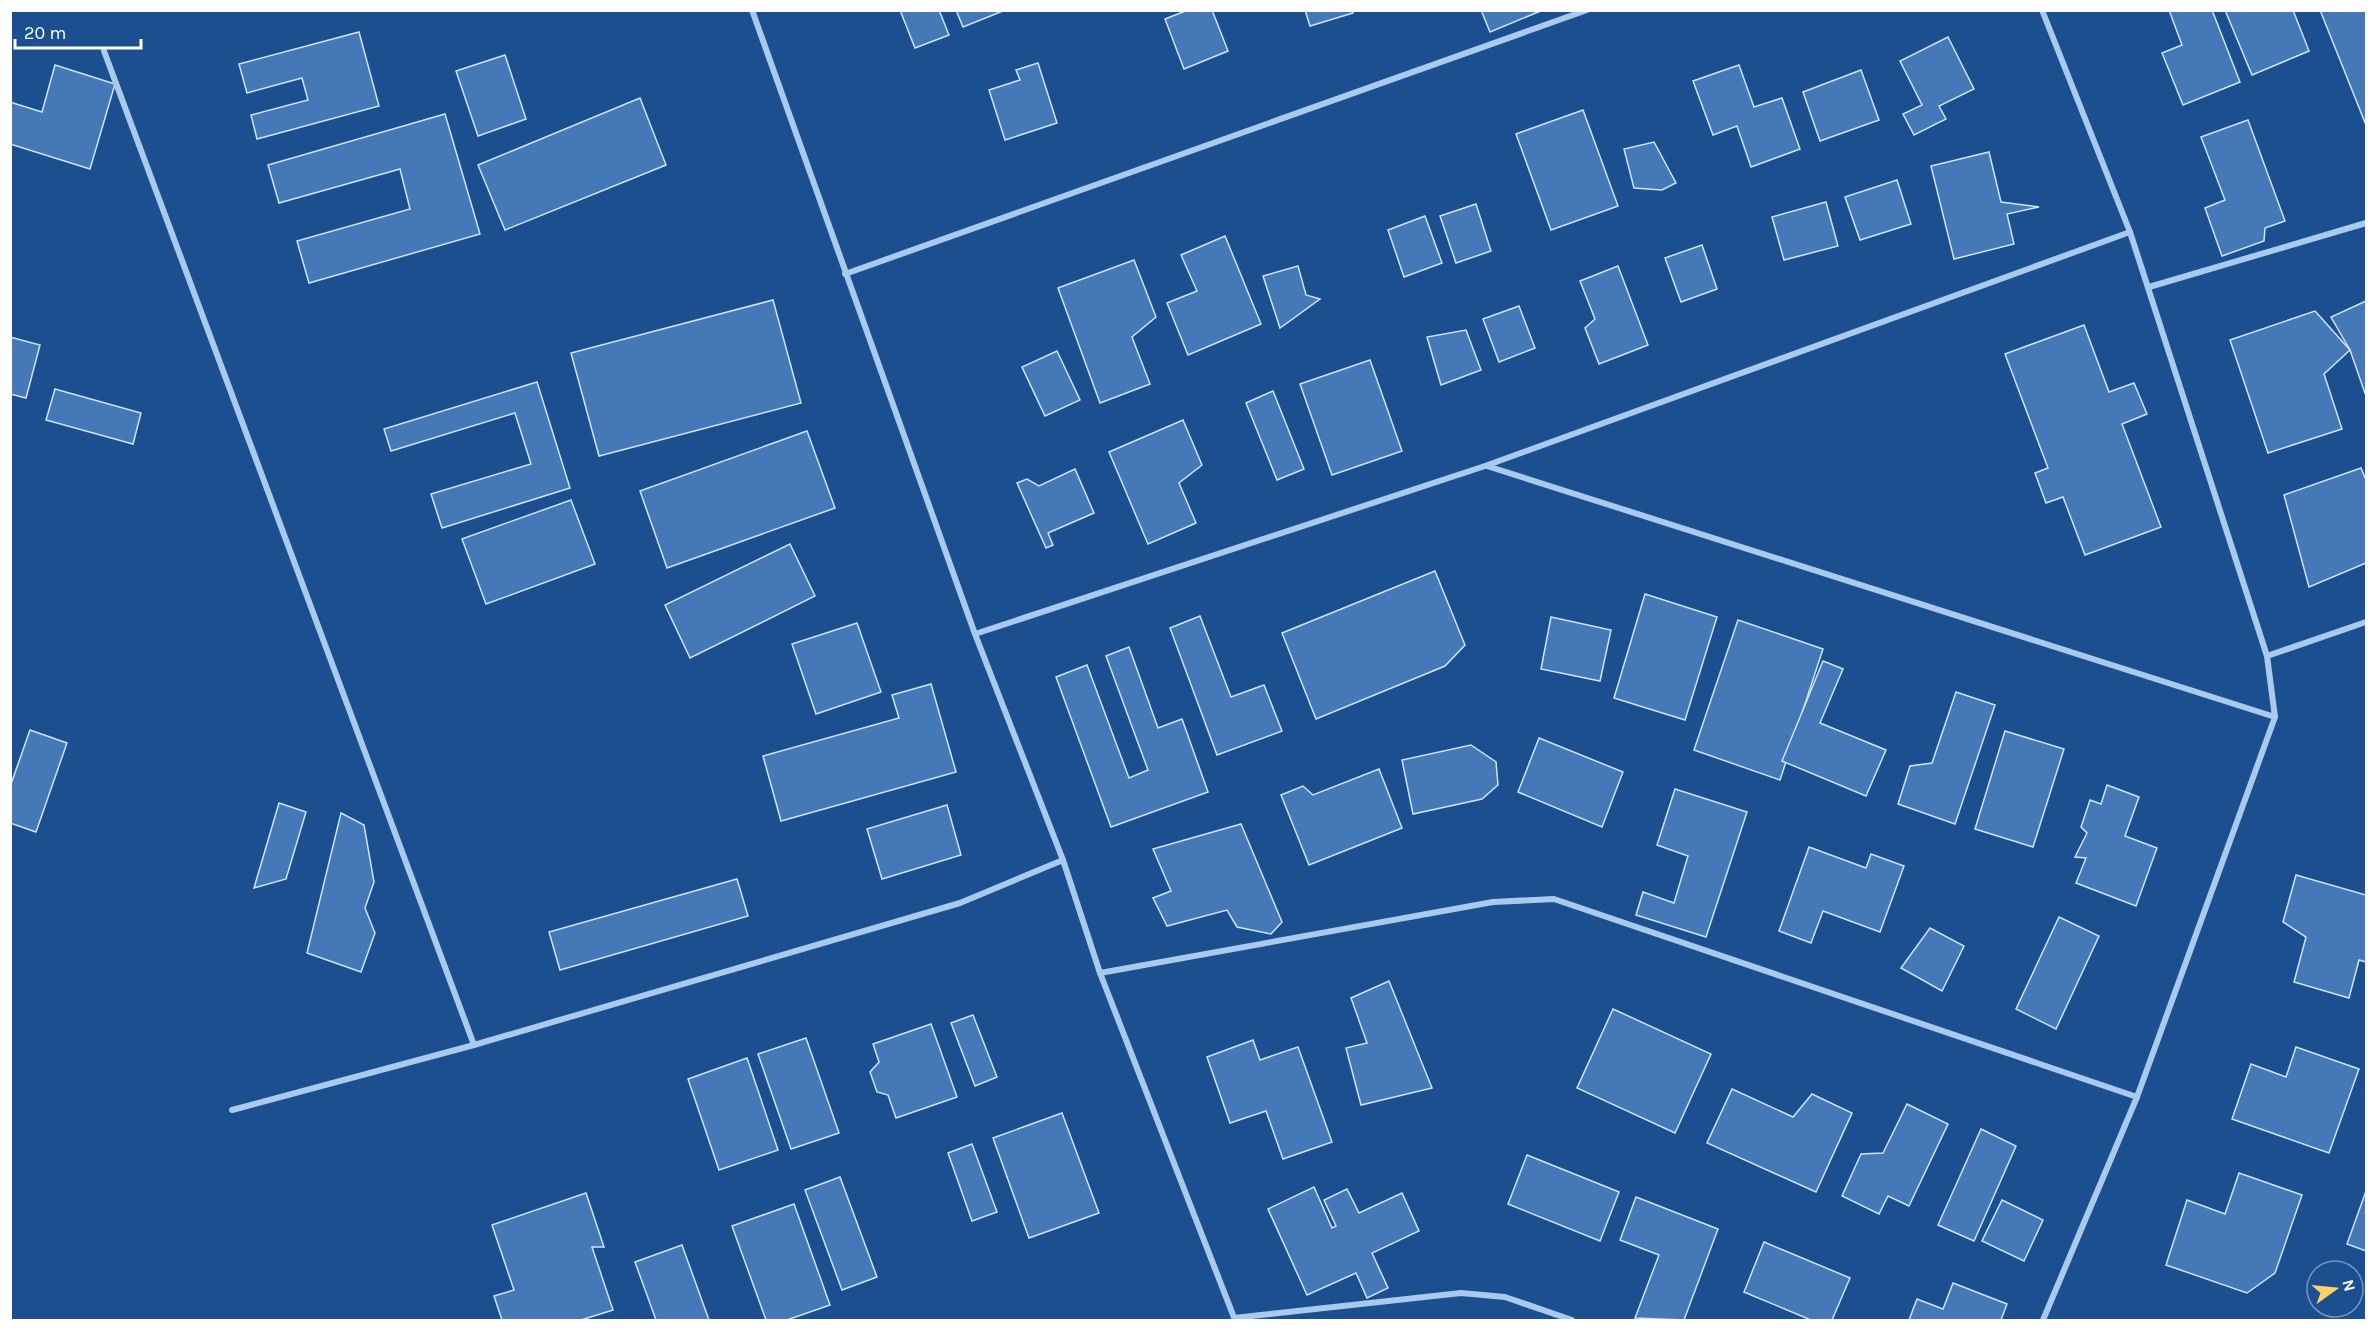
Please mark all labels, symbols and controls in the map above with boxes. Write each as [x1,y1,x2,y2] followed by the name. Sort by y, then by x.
[15,12,141,50] scale bar
[24,22,66,44] text: 20 m
[2305,1259,2365,1319] north arrow
[2338,1277,2360,1293] text: N

